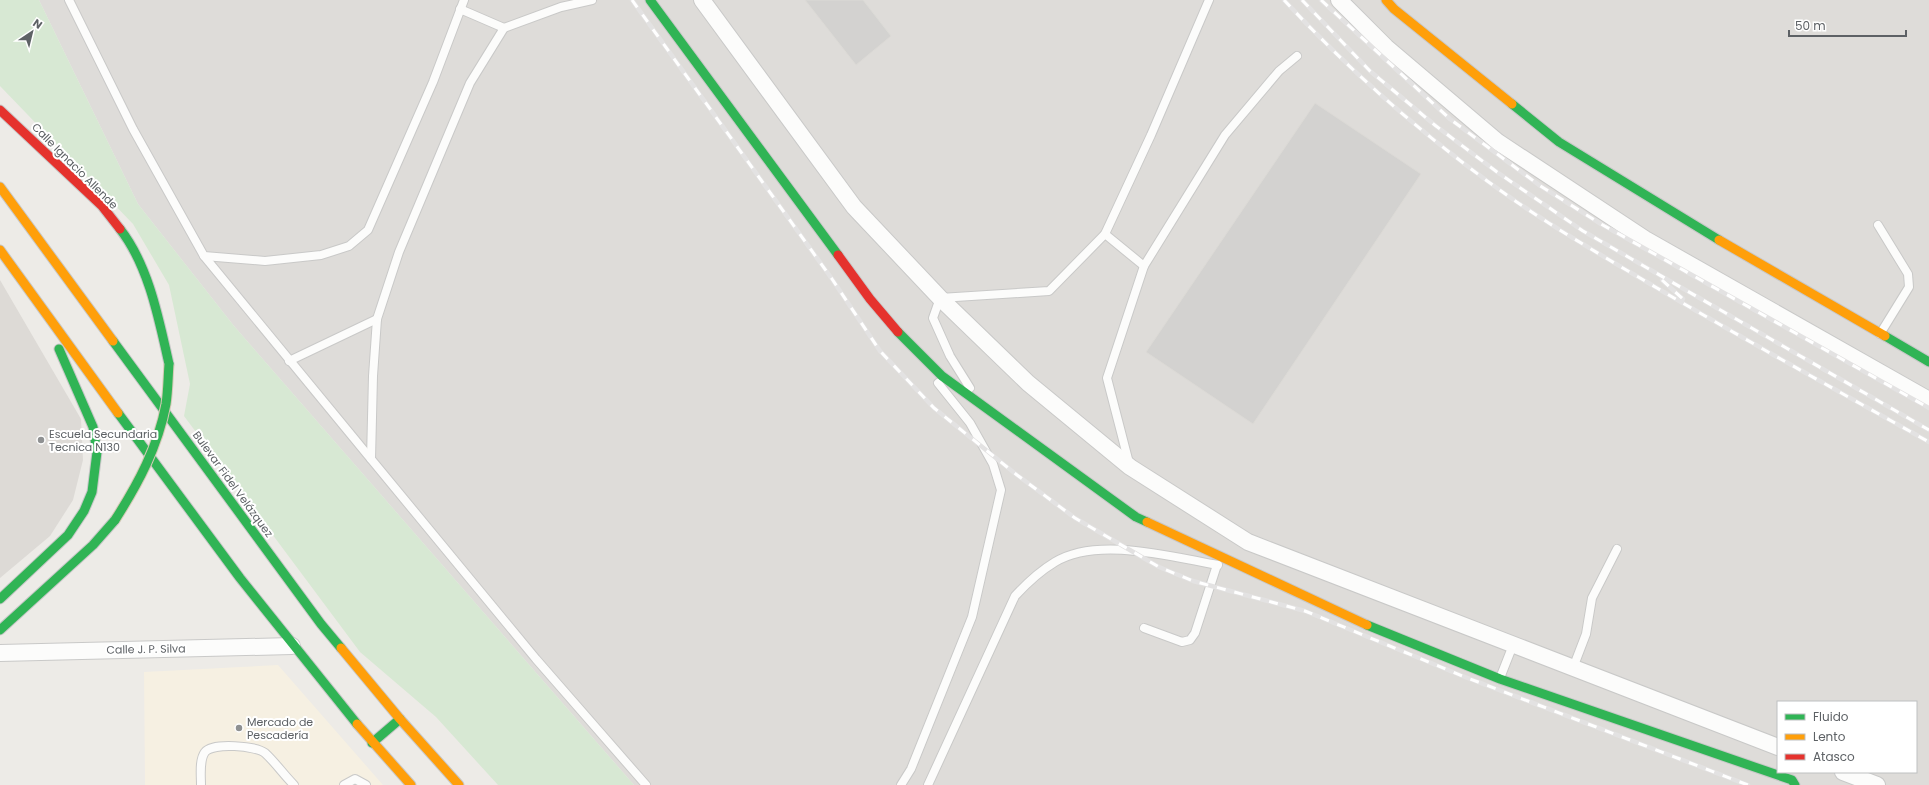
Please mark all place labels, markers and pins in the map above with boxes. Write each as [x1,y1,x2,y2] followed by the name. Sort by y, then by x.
[49,426,157,455] place label: Escuela Secundaria Tecnica N130
[36,435,46,445] marker: Escuela Secundaria Tecnica N130
[247,714,313,743] place label: Mercado de Pescadería
[234,723,244,733] marker: Mercado de Pescadería

